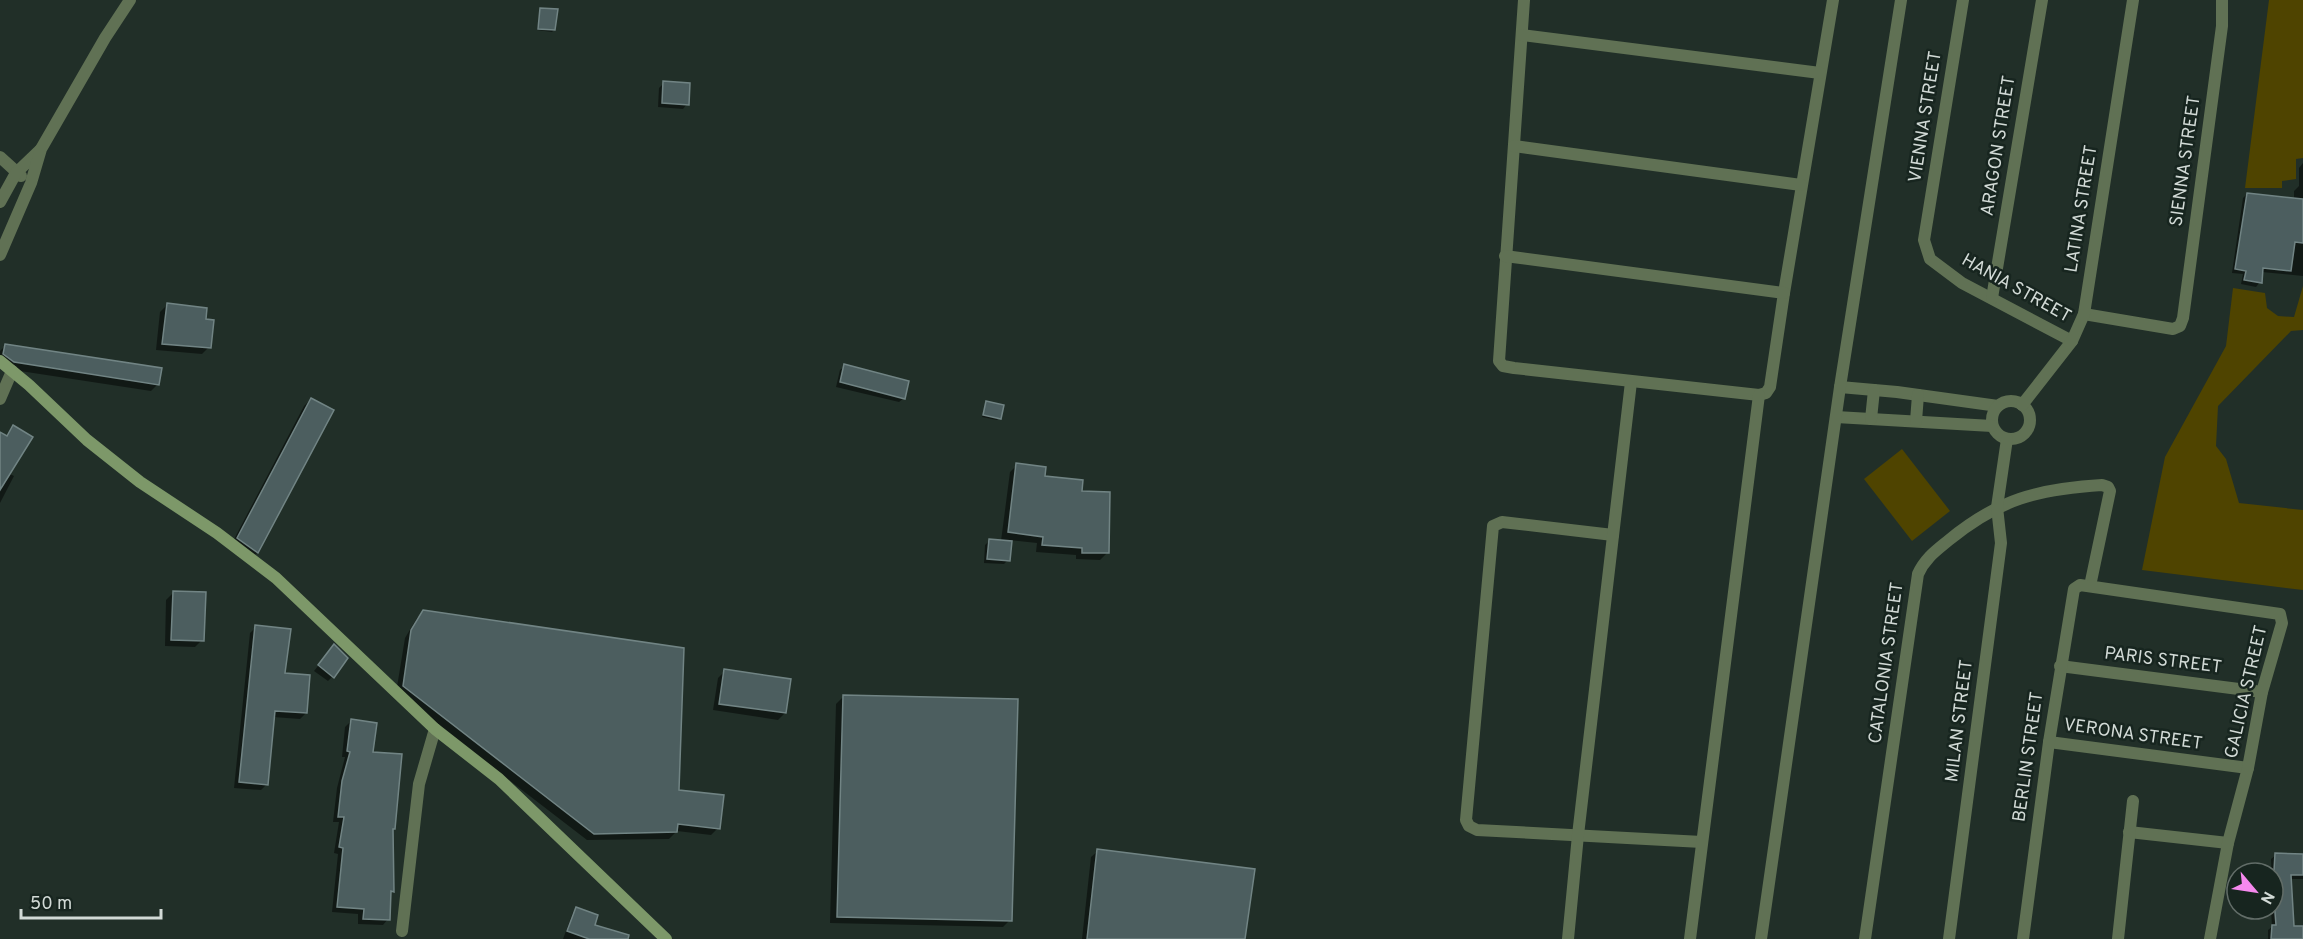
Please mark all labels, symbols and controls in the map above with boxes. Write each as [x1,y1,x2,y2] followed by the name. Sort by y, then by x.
[1904,50,1948,184] street label: VIENNA STREET
[1977,74,2021,218] street label: ARAGON STREET
[2165,94,2207,228] street label: SIENNA STREET
[2061,144,2103,274] street label: LATINA STREET
[1957,249,2075,329] street label: HANIA STREET
[1864,581,1910,745] street label: CATALONIA STREET
[2221,623,2273,761] street label: GALICIA STREET
[2103,642,2223,680] street label: PARIS STREET
[1941,658,1979,784] street label: MILAN STREET
[2008,690,2050,824] street label: BERLIN STREET
[2062,714,2204,756] street label: VERONA STREET
[2225,861,2285,921] north arrow
[21,882,160,920] scale bar
[2255,887,2278,907] text: N
[30,893,72,916] text: 50 m

